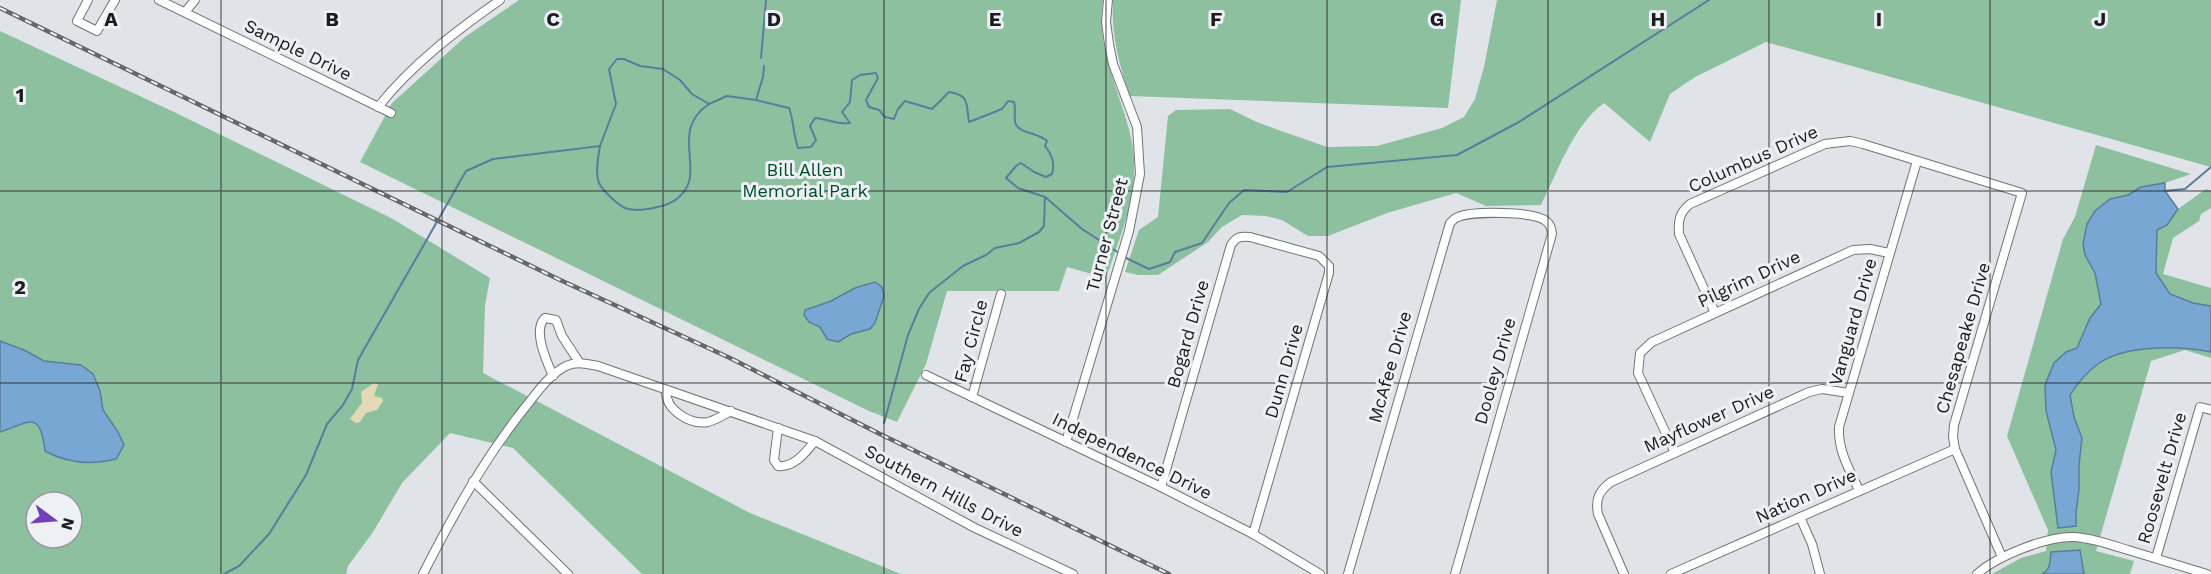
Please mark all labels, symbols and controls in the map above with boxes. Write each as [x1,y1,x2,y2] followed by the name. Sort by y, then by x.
[104,7,118,31] text: A
[325,7,339,31] text: B
[546,7,560,31] text: C
[767,7,781,31] text: D
[989,7,1001,31] text: E
[1210,7,1222,31] text: F
[1430,7,1444,31] text: G
[1651,7,1665,31] text: H
[1876,7,1882,31] text: I
[2094,7,2106,31] text: J
[241,15,355,85] street label: Sample Drive
[16,83,24,107] text: 1
[1685,121,1821,197] street label: Columbus Drive
[742,159,868,201] park label: Bill Allen Memorial Park
[1081,175,1132,294] street label: Turner Street
[1694,246,1804,312] street label: Pilgrim Drive
[1824,256,1881,388] street label: Vanguard Drive
[1931,260,1994,416] street label: Chesapeake Drive
[14,275,26,299] text: 2
[1162,277,1213,390] street label: Bogard Drive
[949,297,992,385] street label: Fay Circle
[1364,309,1416,425] street label: McAfee Drive
[1469,315,1520,427] street label: Dooley Drive
[1260,321,1307,421] street label: Dunn Drive
[1640,380,1777,457] street label: Mayflower Drive
[1049,408,1215,503] street label: Independence Drive
[2133,409,2190,546] street label: Roosevelt Drive
[861,440,1027,541] street label: Southern Hills Drive
[1752,464,1859,527] street label: Nation Drive
[24,490,84,550] north arrow
[57,516,79,532] text: N

